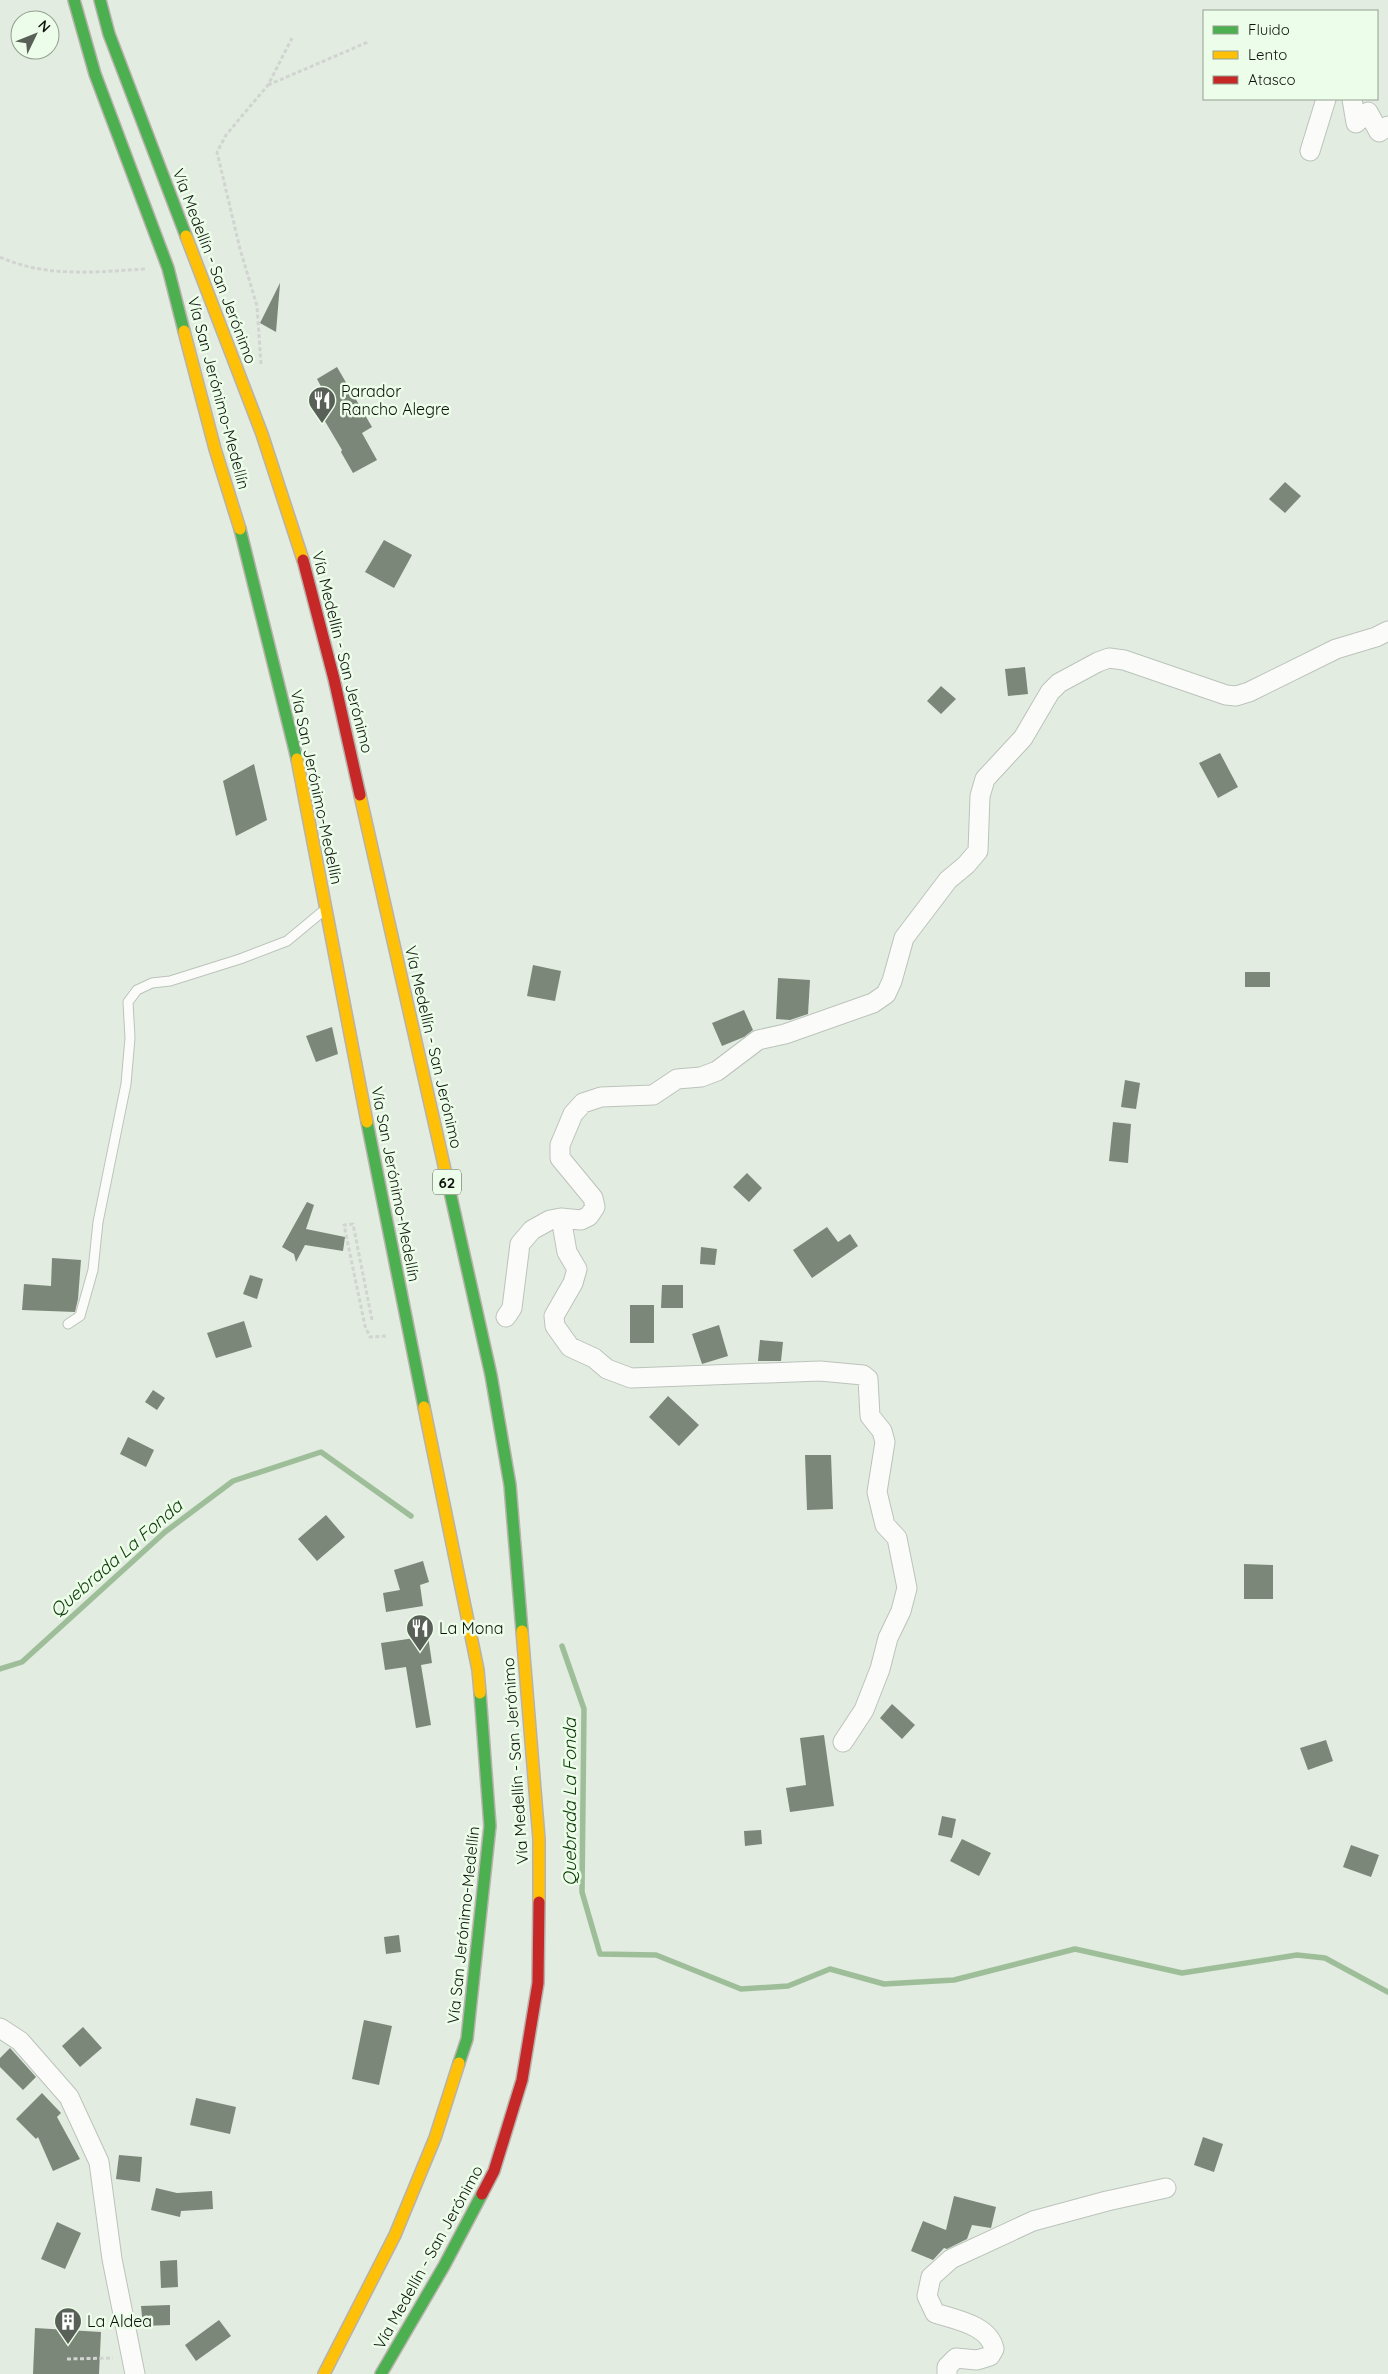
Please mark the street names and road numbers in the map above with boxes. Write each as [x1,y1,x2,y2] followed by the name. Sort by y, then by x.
[169,166,261,366] street label: Vía Medellín - San Jerónimo
[184,294,254,492] street label: Vía San Jerónimo-Medellín
[308,549,378,755] street label: Vía Medellín - San Jerónimo
[287,688,347,886] street label: Vía San Jerónimo-Medellín
[401,944,467,1150] street label: Vía Medellín - San Jerónimo
[367,1085,425,1283] street label: Vía San Jerónimo-Medellín
[433,1170,461,1194] road number: 62
[498,1657,532,1865] street label: Vía Medellín - San Jerónimo
[443,1825,483,2025] street label: Vía San Jerónimo-Medellín
[369,2161,487,2353] street label: Vía Medellín - San Jerónimo

